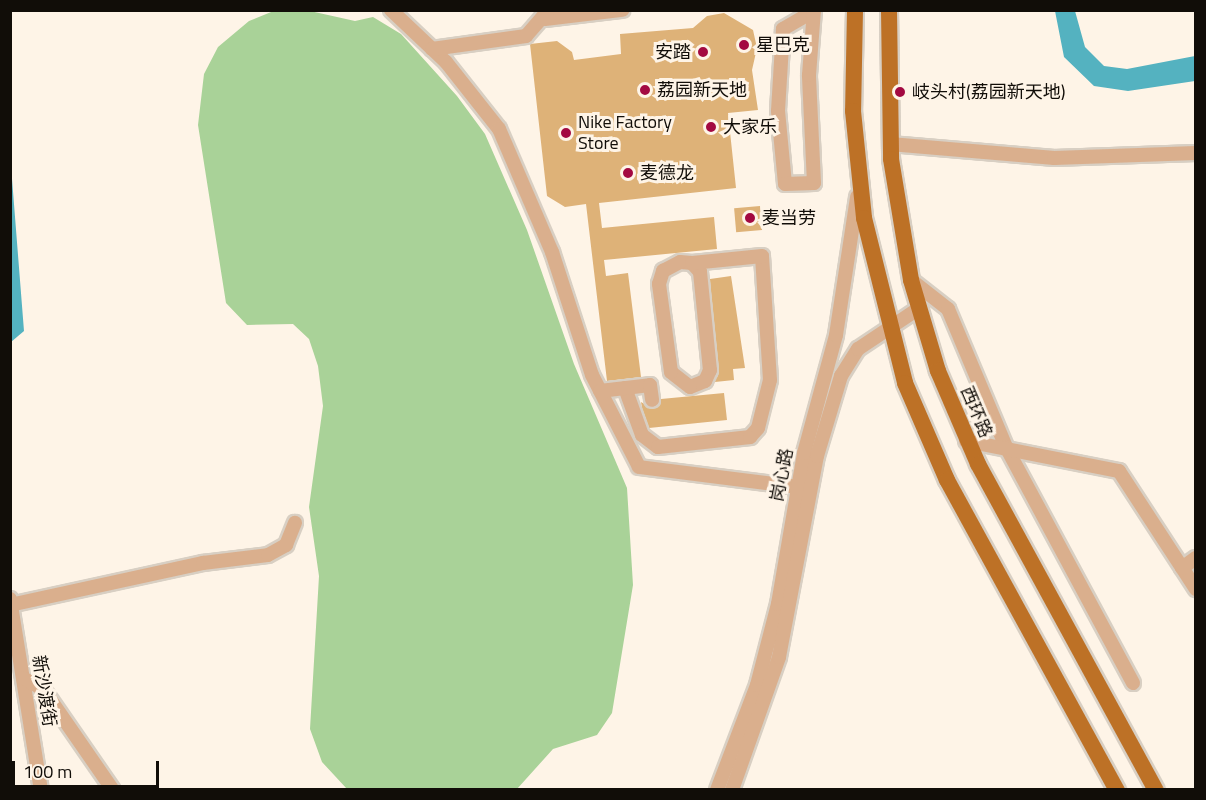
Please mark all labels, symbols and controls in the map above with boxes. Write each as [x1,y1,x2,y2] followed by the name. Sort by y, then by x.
[756,34,810,56] place label: 星巴克
[737,38,751,52] marker: 星巴克
[655,41,691,63] place label: 安踏
[696,45,710,59] marker: 安踏
[657,79,747,101] place label: 荔园新天地
[912,81,1066,103] place label: 岐头村(荔园新天地)
[638,83,652,97] marker: 荔园新天地
[893,85,907,99] marker: 岐头村(荔园新天地)
[578,112,672,154] place label: Nike Factory Store
[723,116,777,138] place label: 大家乐
[704,120,718,134] marker: 大家乐
[559,126,573,140] marker: Nike Factory Store
[640,162,694,184] place label: 麦德龙
[621,166,635,180] marker: 麦德龙
[762,207,816,229] place label: 麦当劳
[743,211,757,225] marker: 麦当劳
[956,383,996,441] street label: 西环路
[766,446,798,504] street label: 岗心路
[28,654,60,728] street label: 新沙渡街
[15,749,162,787] scale bar
[23,758,72,785] text: 100 m

